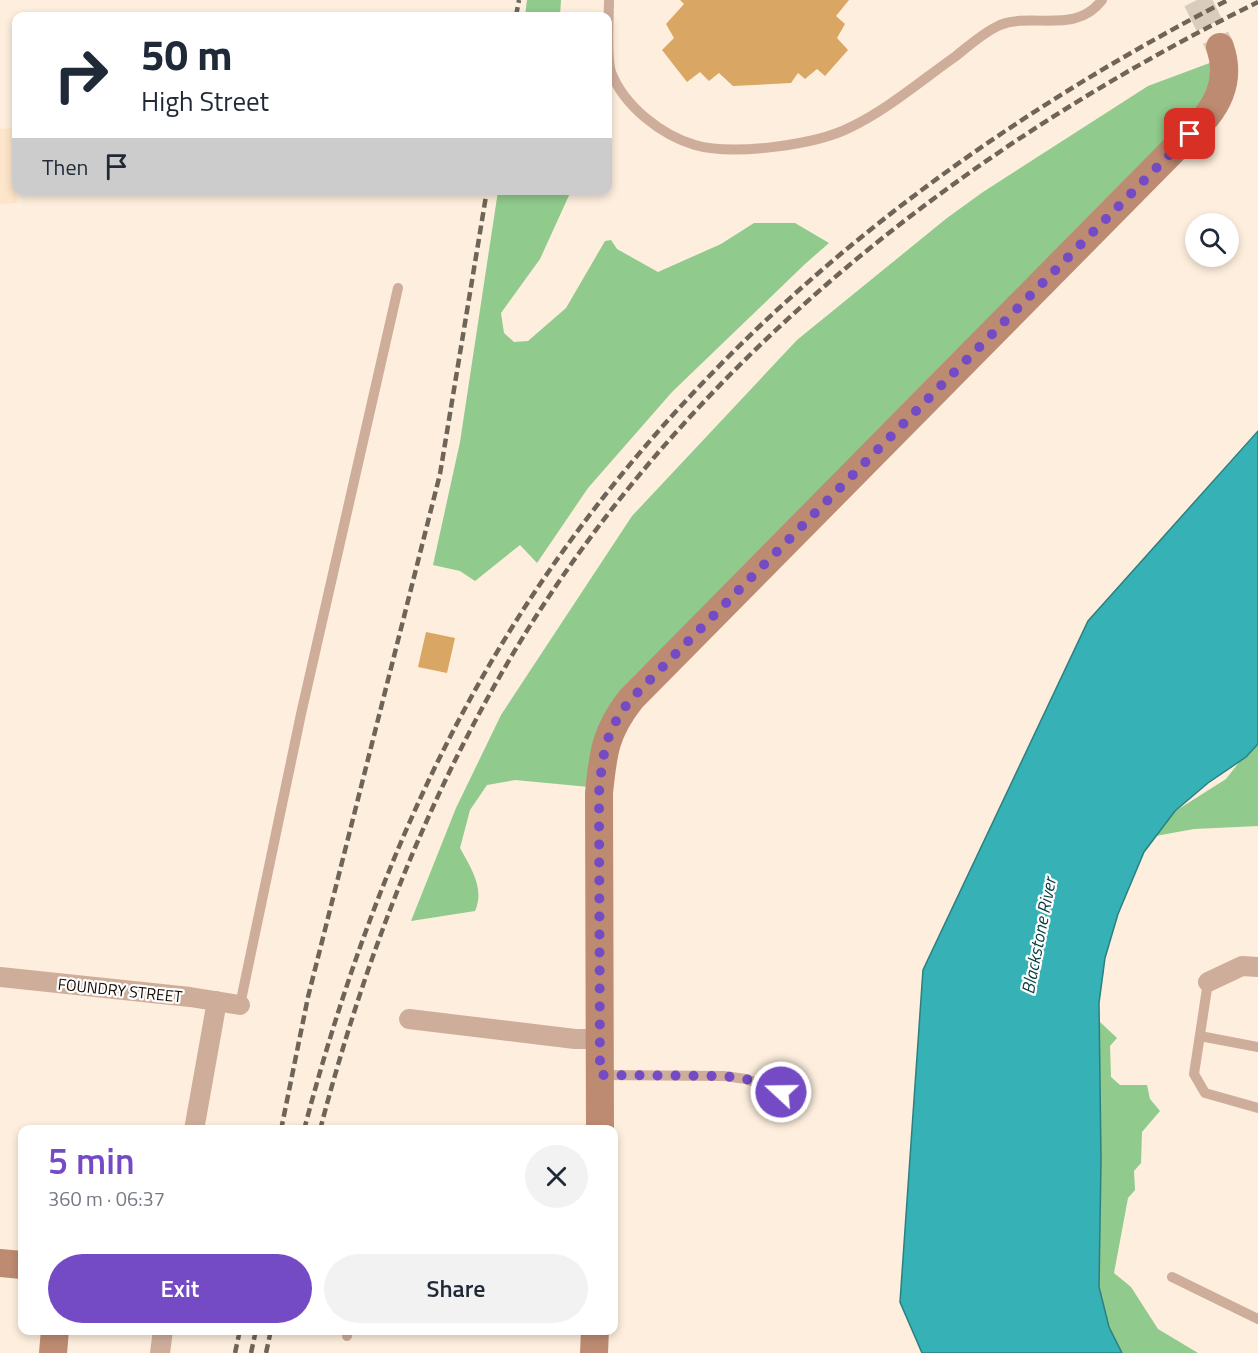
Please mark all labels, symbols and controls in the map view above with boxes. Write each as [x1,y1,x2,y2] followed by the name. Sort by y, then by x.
[141,22,233,86] text: 50 m
[42,36,120,114] icon: right
[141,80,269,121] text: High Street
[1164,108,1215,159] pin
[1173,117,1206,150] icon: arrive
[42,150,88,184] text: Then
[100,150,133,183] icon: arrive
[1185,213,1239,267] map controls
[1185,213,1239,267] button: search
[1014,873,1063,996] water label: Blackstone River
[57,972,184,1009] street label: FOUNDRY STREET
[749,1060,813,1124] position arrow
[48,1133,135,1188] text: 5 min
[525,1145,588,1208] button: close
[48,1183,165,1214] text: 360 m · 06:37
[48,1254,312,1323] button: Exit
[324,1254,588,1323] button: Share

